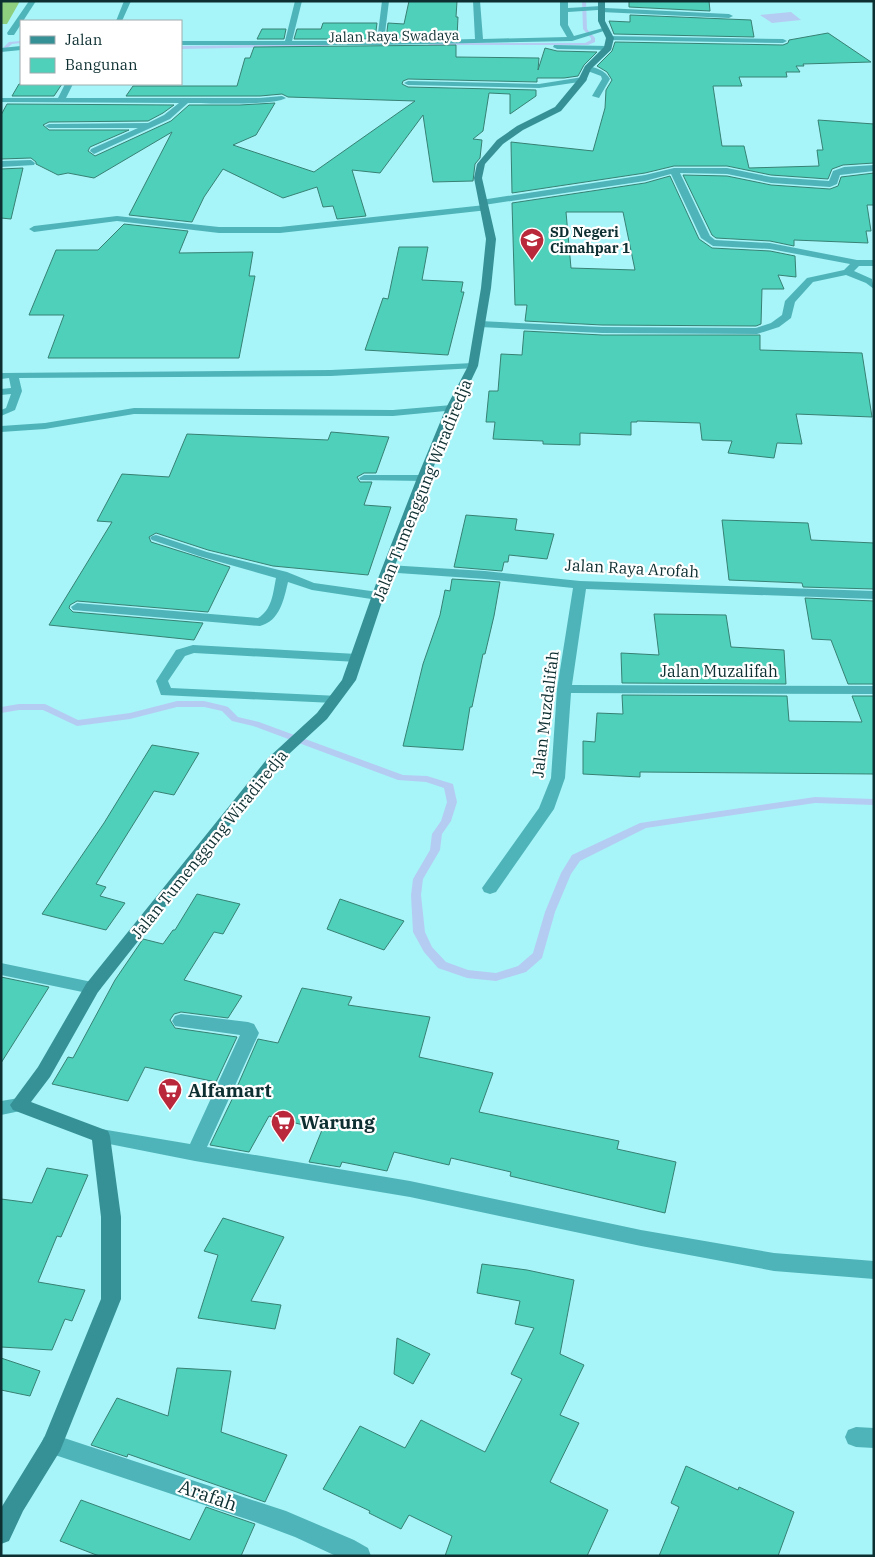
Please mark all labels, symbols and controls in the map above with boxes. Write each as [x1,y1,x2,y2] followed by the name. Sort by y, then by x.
[20,20,182,85] legend
[328,26,460,46] street label: Jalan Raya Swadaya
[65,30,103,49] text: Jalan
[65,55,138,74] text: Bangunan
[550,223,630,257] place label: SD Negeri Cimahpar 1
[519,227,545,261] school or university icon: SD Negeri Cimahpar 1
[368,376,476,604] street label: Jalan Tumenggung Wiradiredja
[564,554,700,582] street label: Jalan Raya Arofah
[527,649,563,779] street label: Jalan Muzdalifah
[660,661,778,681] street label: Jalan Muzalifah
[127,745,292,943] street label: Jalan Tumenggung Wiradiredja
[157,1077,183,1111] supermarket icon: Alfamart
[188,1078,272,1102] place label: Alfamart
[270,1109,296,1143] supermarket icon: Warung
[300,1110,375,1134] place label: Warung
[176,1474,241,1516] street label: Arafah

